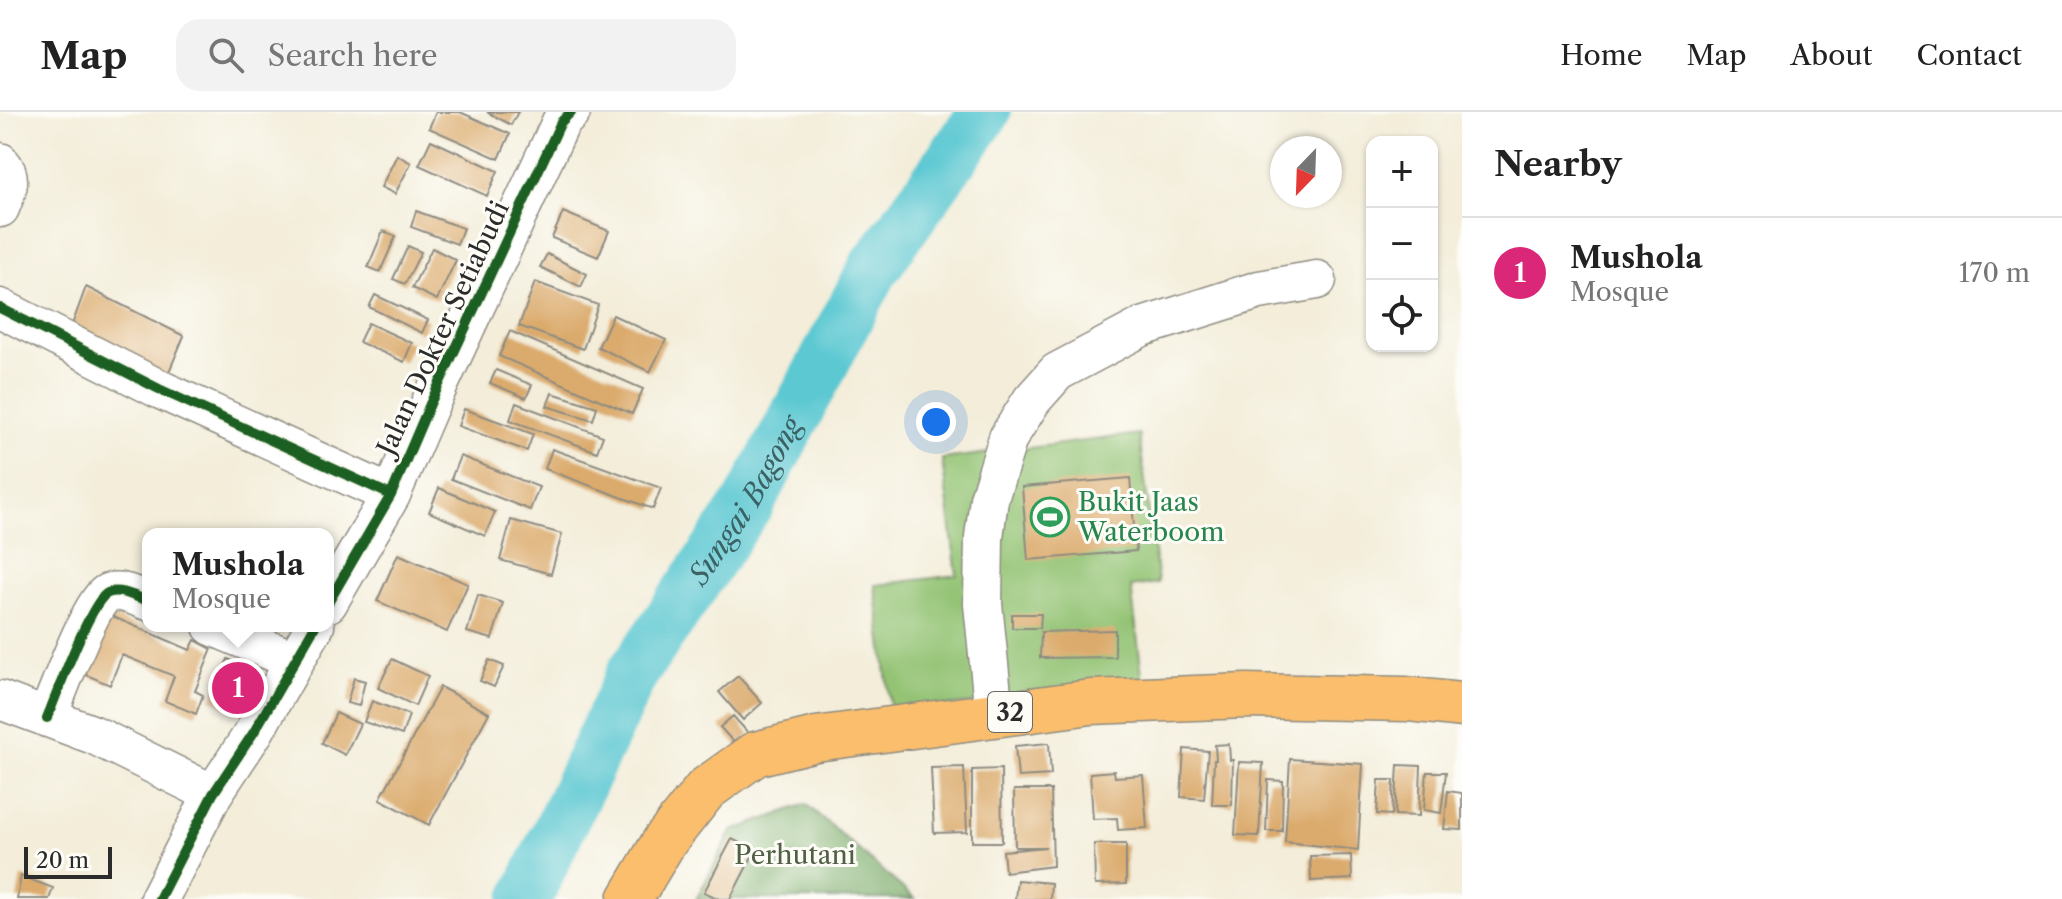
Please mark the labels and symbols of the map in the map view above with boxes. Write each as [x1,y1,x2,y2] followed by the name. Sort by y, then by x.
[1270,136,1342,208] north arrow
[368,196,516,464] street label: Jalan Dokter Setiabudi
[916,402,956,442] your location
[680,408,810,593] water label: Sungai Bagong
[1077,486,1224,548] place label: Bukit Jaas Waterboom
[1029,496,1071,538] sports icon: Bukit Jaas Waterboom
[212,658,264,718] pin: 1
[988,692,1032,732] road number: 32
[734,839,856,871] park label: Perhutani
[24,843,112,879] scale bar

